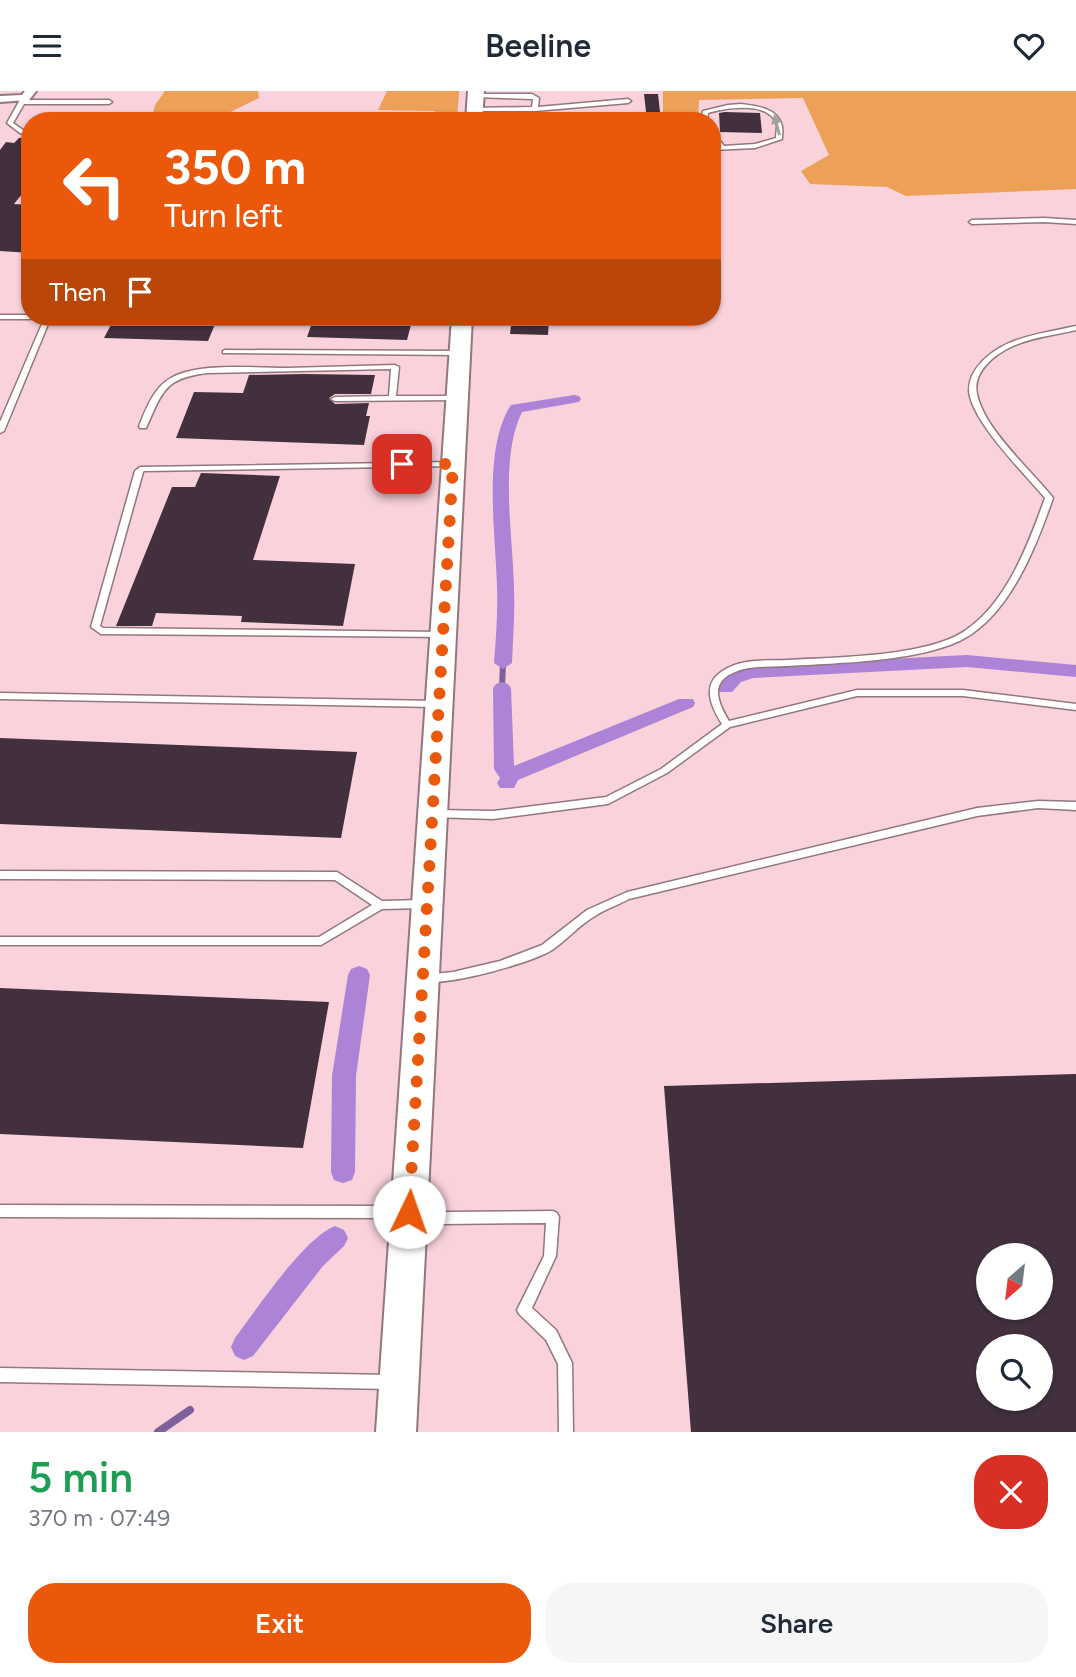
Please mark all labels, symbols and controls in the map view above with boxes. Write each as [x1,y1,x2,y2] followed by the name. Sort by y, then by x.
[28,27,66,65] icon: menu
[485,27,591,65] text: Beeline
[1010,27,1048,65] icon: heart
[771,114,782,136] one-way arrow
[164,137,306,196] text: 350 m
[49,140,140,231] icon: left
[164,197,283,235] text: Turn left
[121,273,159,311] icon: arrive
[49,276,107,308] text: Then
[372,434,432,494] pin
[383,445,421,483] icon: arrive
[372,1175,446,1249] position arrow
[976,1243,1054,1319] north arrow
[976,1243,1053,1411] map controls
[976,1334,1053,1411] button: search
[28,1452,133,1503] text: 5 min
[974,1455,1048,1529] button: close
[28,1504,170,1532] text: 370 m · 07:49
[28,1583,531,1663] button: Exit
[545,1583,1048,1663] button: Share

